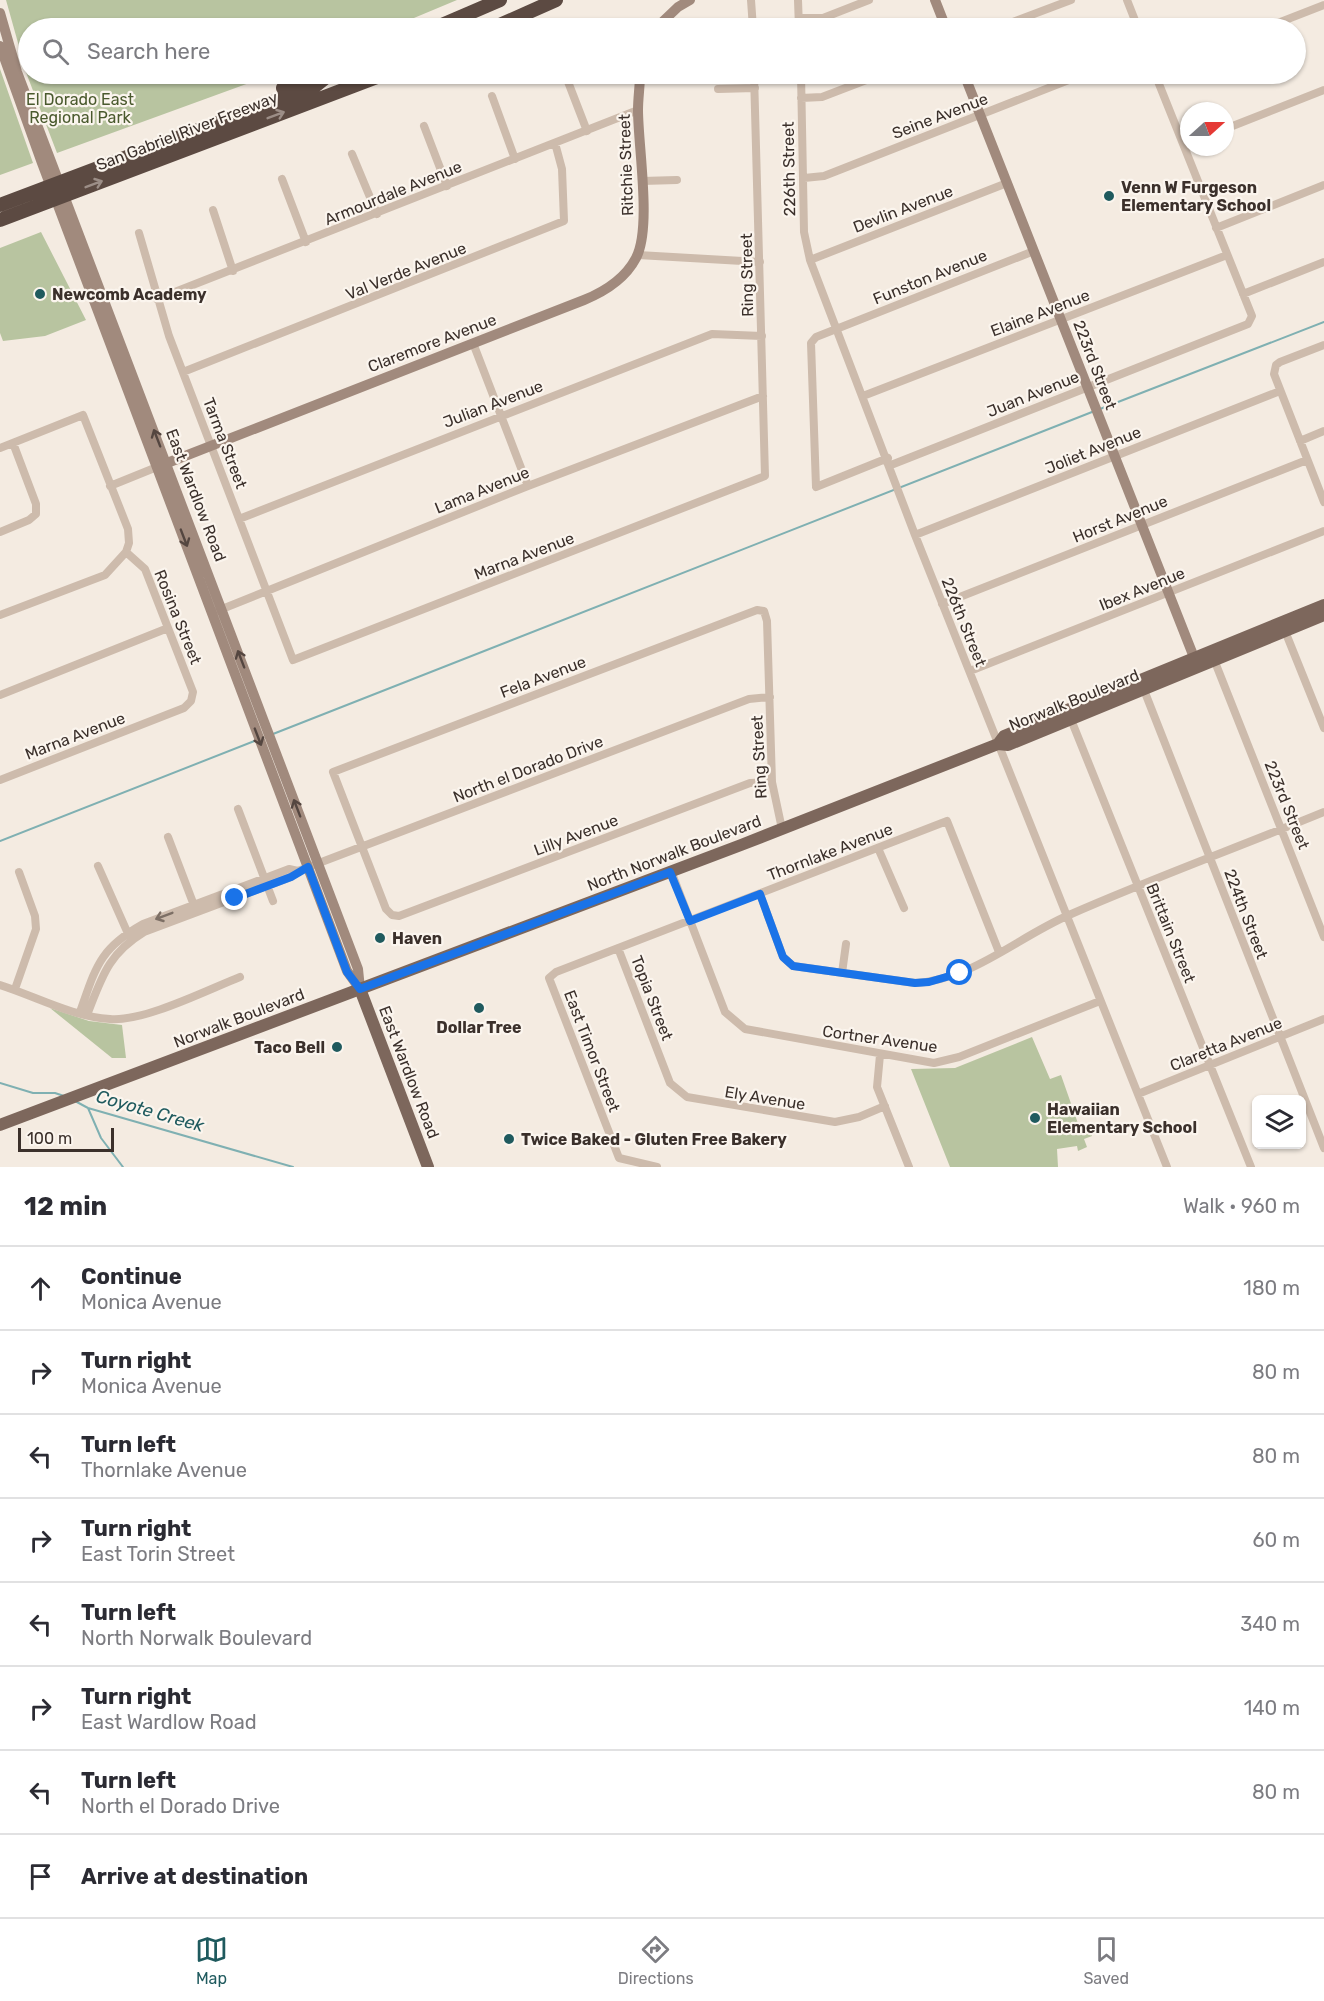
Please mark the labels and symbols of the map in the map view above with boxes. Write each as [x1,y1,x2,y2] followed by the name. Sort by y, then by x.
[94,88,281,174] street label: San Gabriel River Freeway
[889,89,991,143] street label: Seine Avenue
[26,90,134,127] park label: El Dorado East Regional Park
[1180,102,1234,156] north arrow
[266,109,285,120] one-way arrow
[615,114,637,216] street label: Ritchie Street
[779,122,799,216] street label: 226th Street
[322,157,465,229] street label: Armourdale Avenue
[84,178,103,189] one-way arrow
[1121,178,1271,215] place label: Venn W Furgeson Elementary School
[850,181,956,237] street label: Devlin Avenue
[1102,189,1116,203] marker: Venn W Furgeson Elementary School
[737,233,757,317] street label: Ring Street
[343,238,469,304] street label: Val Verde Avenue
[870,245,990,309] street label: Funston Avenue
[52,285,207,304] place label: Newcomb Academy
[988,285,1092,341] street label: Elaine Avenue
[33,287,47,301] marker: Newcomb Academy
[365,310,499,376] street label: Claremore Avenue
[1069,318,1121,412] street label: 223rd Street
[984,367,1082,421] street label: Juan Avenue
[440,376,546,432] street label: Julian Avenue
[199,395,251,491] street label: Tarma Street
[1042,422,1144,478] street label: Joliet Avenue
[162,426,230,564] street label: East Wardlow Road
[151,429,162,448] one-way arrow
[432,462,532,518] street label: Lama Avenue
[1070,491,1170,547] street label: Horst Avenue
[179,528,190,547] one-way arrow
[471,528,577,584] street label: Marna Avenue
[1096,563,1188,615] street label: Ibex Avenue
[150,567,206,667] street label: Rosina Street
[937,575,991,669] street label: 226th Street
[235,650,246,668] one-way arrow
[497,652,589,702] street label: Fela Avenue
[1006,665,1142,735] street label: Norwalk Boulevard
[22,708,128,764] street label: Marna Avenue
[747,715,771,799] street label: Ring Street
[254,727,265,746] one-way arrow
[450,732,606,806] street label: North el Dorado Drive
[1261,758,1313,852] street label: 223rd Street
[291,800,302,818] one-way arrow
[531,810,621,860] street label: Lilly Avenue
[584,811,764,895] street label: North Norwalk Boulevard
[765,819,895,885] street label: Thornlake Avenue
[1220,866,1272,962] street label: 224th Street
[1142,880,1200,986] street label: Brittain Street
[221,884,247,910] route end
[155,911,174,922] one-way arrow
[392,929,442,948] place label: Haven
[373,931,387,945] marker: Haven
[627,953,677,1043] street label: Topia Street
[946,959,972,985] route start
[171,984,307,1052] street label: Norwalk Boulevard
[560,987,624,1115] street label: East Timor Street
[472,1001,486,1015] marker: Dollar Tree
[375,1003,443,1141] street label: East Wardlow Road
[1167,1013,1285,1075] street label: Claretta Avenue
[436,1018,522,1037] place label: Dollar Tree
[821,1022,939,1056] street label: Cortner Avenue
[254,1038,325,1057] place label: Taco Bell
[330,1040,344,1054] marker: Taco Bell
[723,1082,807,1114] street label: Ely Avenue
[93,1085,207,1137] water label: Coyote Creek
[1047,1100,1197,1137] place label: Hawaiian Elementary School
[1028,1111,1042,1125] marker: Hawaiian Elementary School
[18,1125,114,1152] scale bar
[521,1130,787,1149] place label: Twice Baked - Gluten Free Bakery
[502,1132,516,1146] marker: Twice Baked - Gluten Free Bakery

